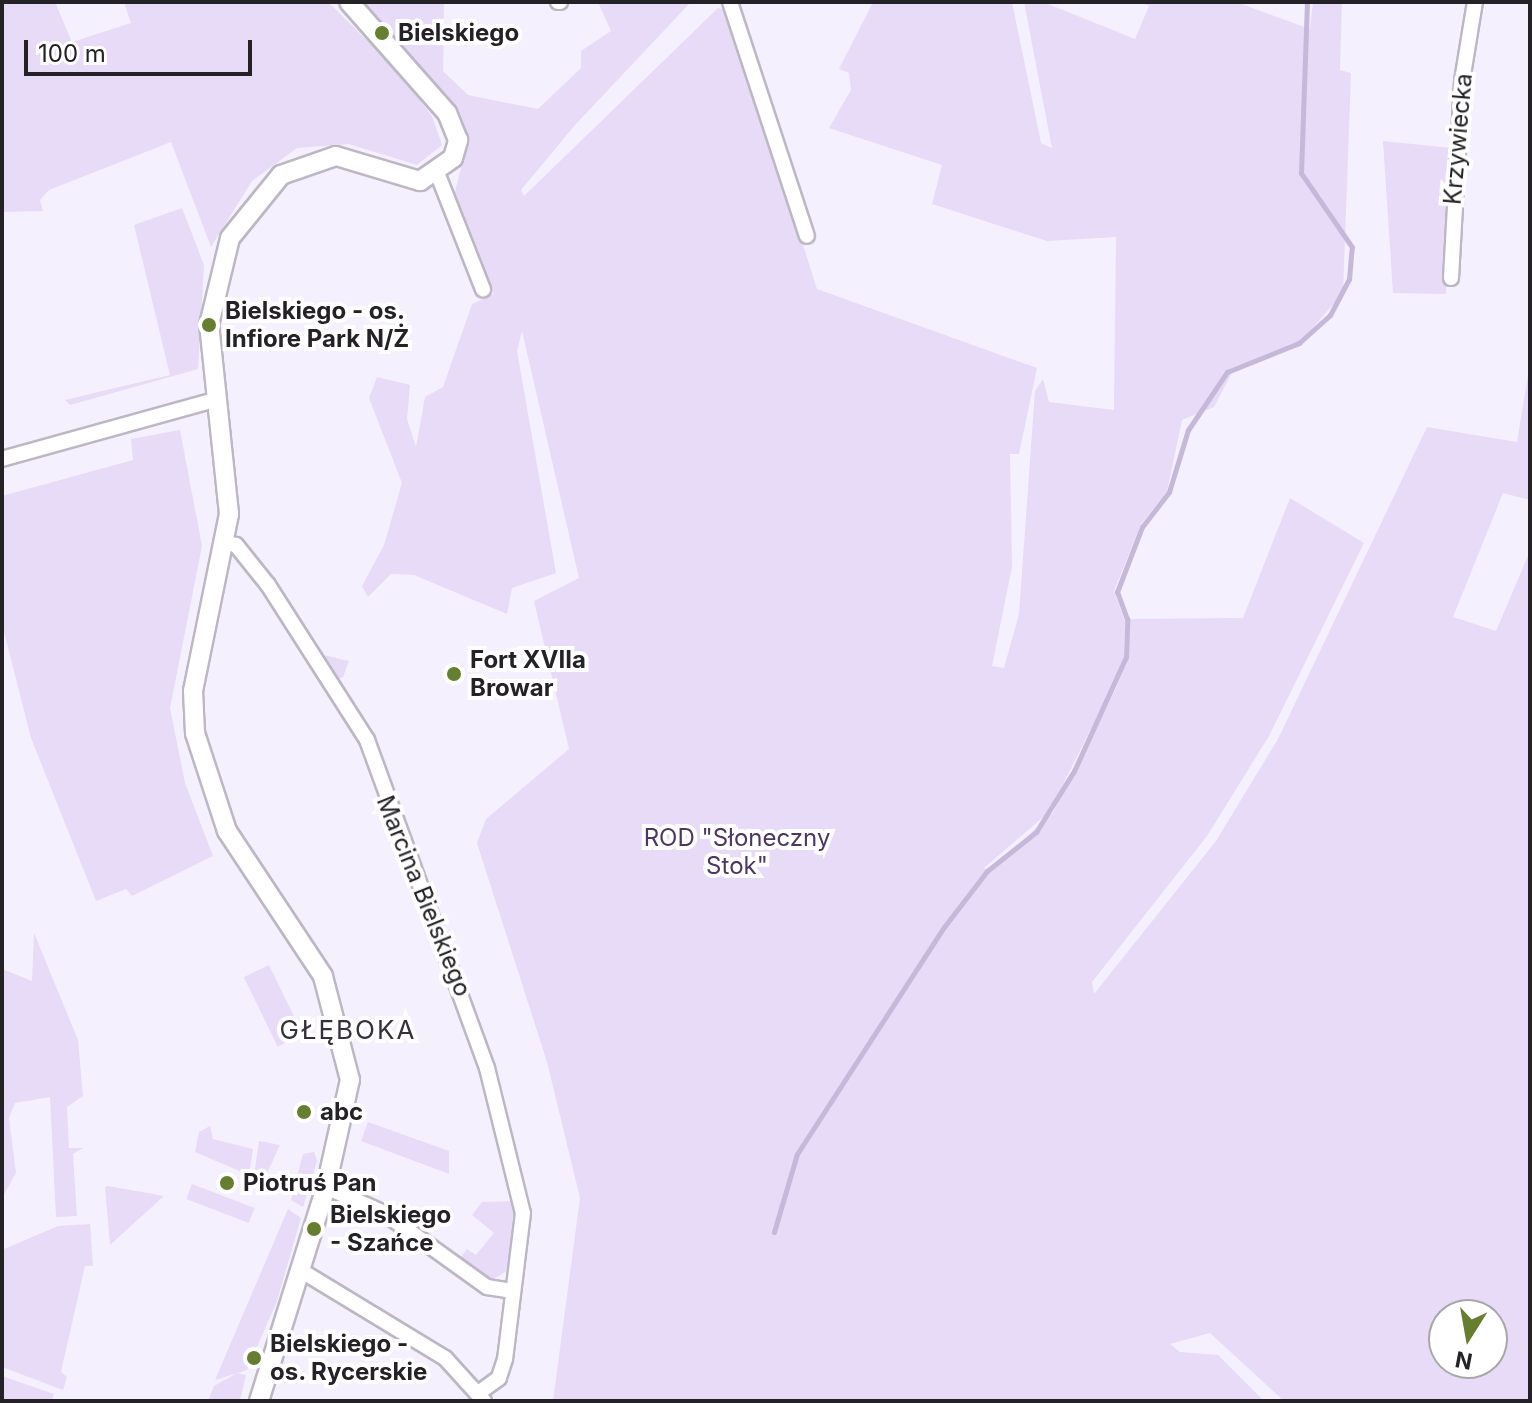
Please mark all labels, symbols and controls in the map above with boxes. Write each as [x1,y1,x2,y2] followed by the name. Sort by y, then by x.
[398,19,519,47] place label: Bielskiego
[28,24,256,74] scale bar
[373,24,391,42] marker: Bielskiego
[38,39,106,68] text: 100 m
[1438,72,1478,206] street label: Krzywiecka
[225,297,409,353] place label: Bielskiego - os. Infiore Park N/Ż
[200,316,218,334] marker: Bielskiego - os. Infiore Park N/Ż
[470,646,586,702] place label: Fort XVIIa Browar
[445,665,463,683] marker: Fort XVIIa Browar
[371,791,477,1001] street label: Marcina Bielskiego
[644,824,830,880] park label: ROD "Słoneczny Stok"
[280,1014,416,1046] district label: GŁĘBOKA
[320,1098,363,1126] place label: abc
[295,1103,313,1121] marker: abc
[243,1169,377,1197] place label: Piotruś Pan
[218,1174,236,1192] marker: Piotruś Pan
[330,1201,451,1257] place label: Bielskiego - Szańce
[305,1220,323,1238] marker: Bielskiego - Szańce
[1428,1299,1508,1379] north arrow
[270,1330,428,1386] place label: Bielskiego - os. Rycerskie
[1453,1346,1475,1375] text: N
[245,1349,263,1367] marker: Bielskiego - os. Rycerskie

